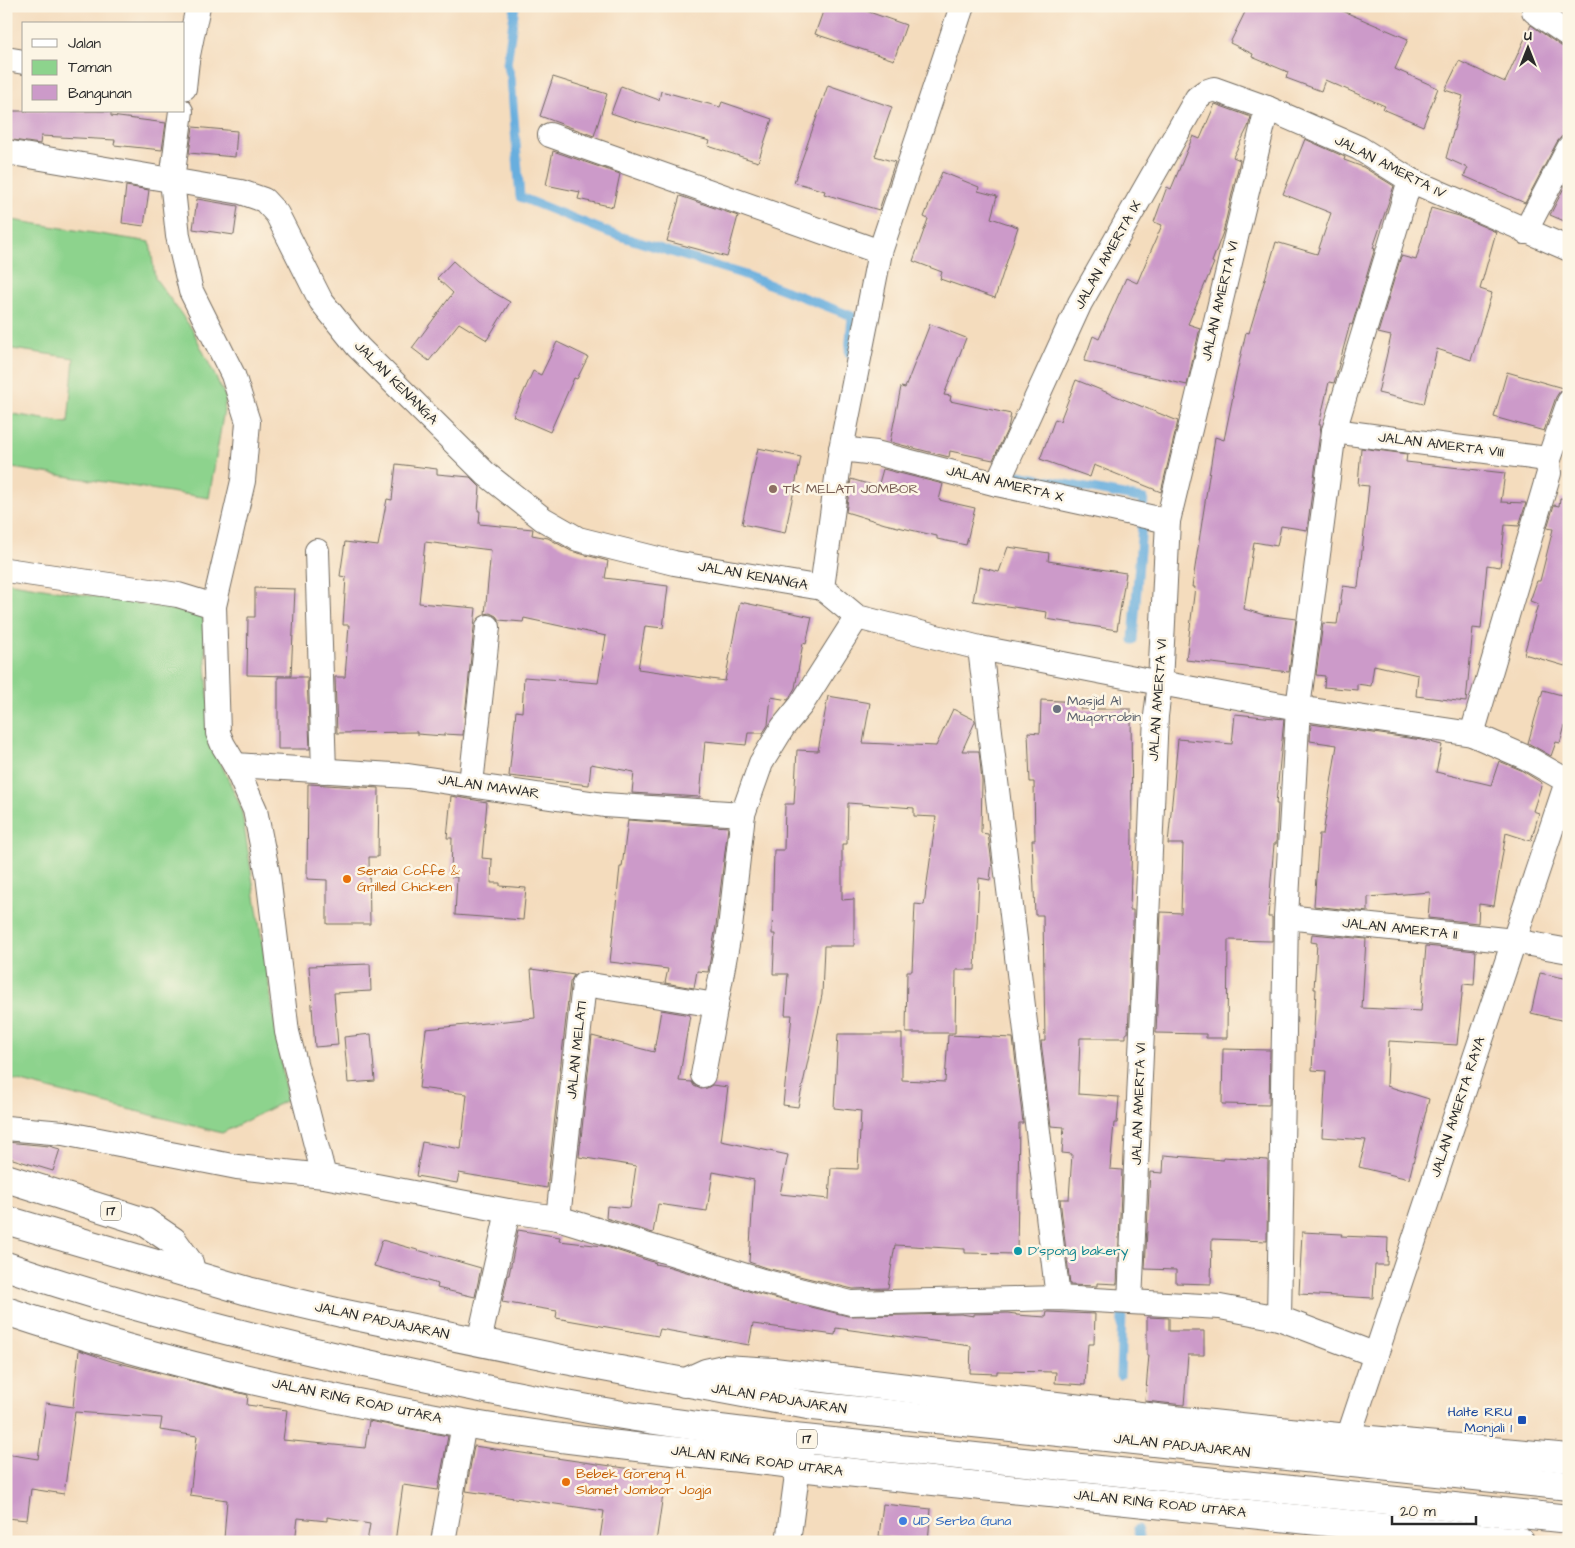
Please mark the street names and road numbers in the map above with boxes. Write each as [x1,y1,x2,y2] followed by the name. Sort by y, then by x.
[1331,130,1449,204] street label: JALAN AMERTA IV
[1070,196,1147,313] street label: JALAN AMERTA IX
[1196,239,1244,363] street label: JALAN AMERTA VI
[350,337,442,429] street label: JALAN KENANGA
[1377,427,1505,463] street label: JALAN AMERTA VIII
[944,461,1066,507] street label: JALAN AMERTA X
[696,556,810,596] street label: JALAN KENANGA
[1144,638,1172,762] street label: JALAN AMERTA VI
[437,770,541,804] street label: JALAN MAWAR
[1341,913,1459,945] street label: JALAN AMERTA II
[562,1000,592,1100] street label: JALAN MELATI
[1426,1034,1490,1180] street label: JALAN AMERTA RAYA
[1127,1042,1151,1166] street label: JALAN AMERTA VI
[101,1202,121,1220] road number: 17
[313,1297,451,1345] street label: JALAN PADJAJARAN
[270,1373,444,1429] street label: JALAN RING ROAD UTARA
[710,1378,848,1420] street label: JALAN PADJAJARAN
[1113,1429,1251,1463] street label: JALAN PADJAJARAN
[797,1430,817,1448] road number: 17
[670,1441,844,1481] street label: JALAN RING ROAD UTARA
[1073,1485,1247,1523] street label: JALAN RING ROAD UTARA

